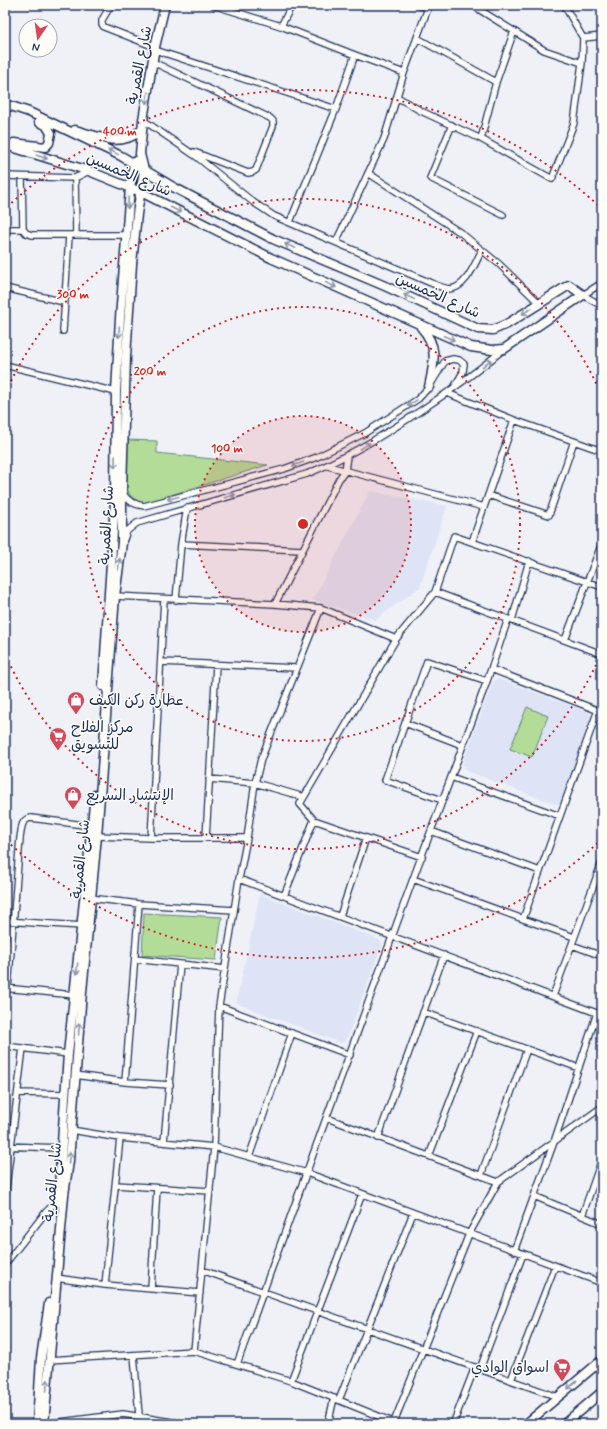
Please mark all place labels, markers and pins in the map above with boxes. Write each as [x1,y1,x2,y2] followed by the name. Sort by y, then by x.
[296,517,310,531] centre of rings
[66,690,86,715] shop icon: عطارة ركن الكيف
[89,691,184,711] place label: عطارة ركن الكيف
[71,718,134,755] place label: مركز الفلاح للتسويق
[48,726,68,751] supermarket icon: مركز الفلاح للتسويق
[63,785,83,810] shop icon: الإنتشار السريع
[86,786,174,806] place label: الإنتشار السريع
[552,1357,572,1382] supermarket icon: اسواق الوادي
[471,1358,549,1378] place label: اسواق الوادي

